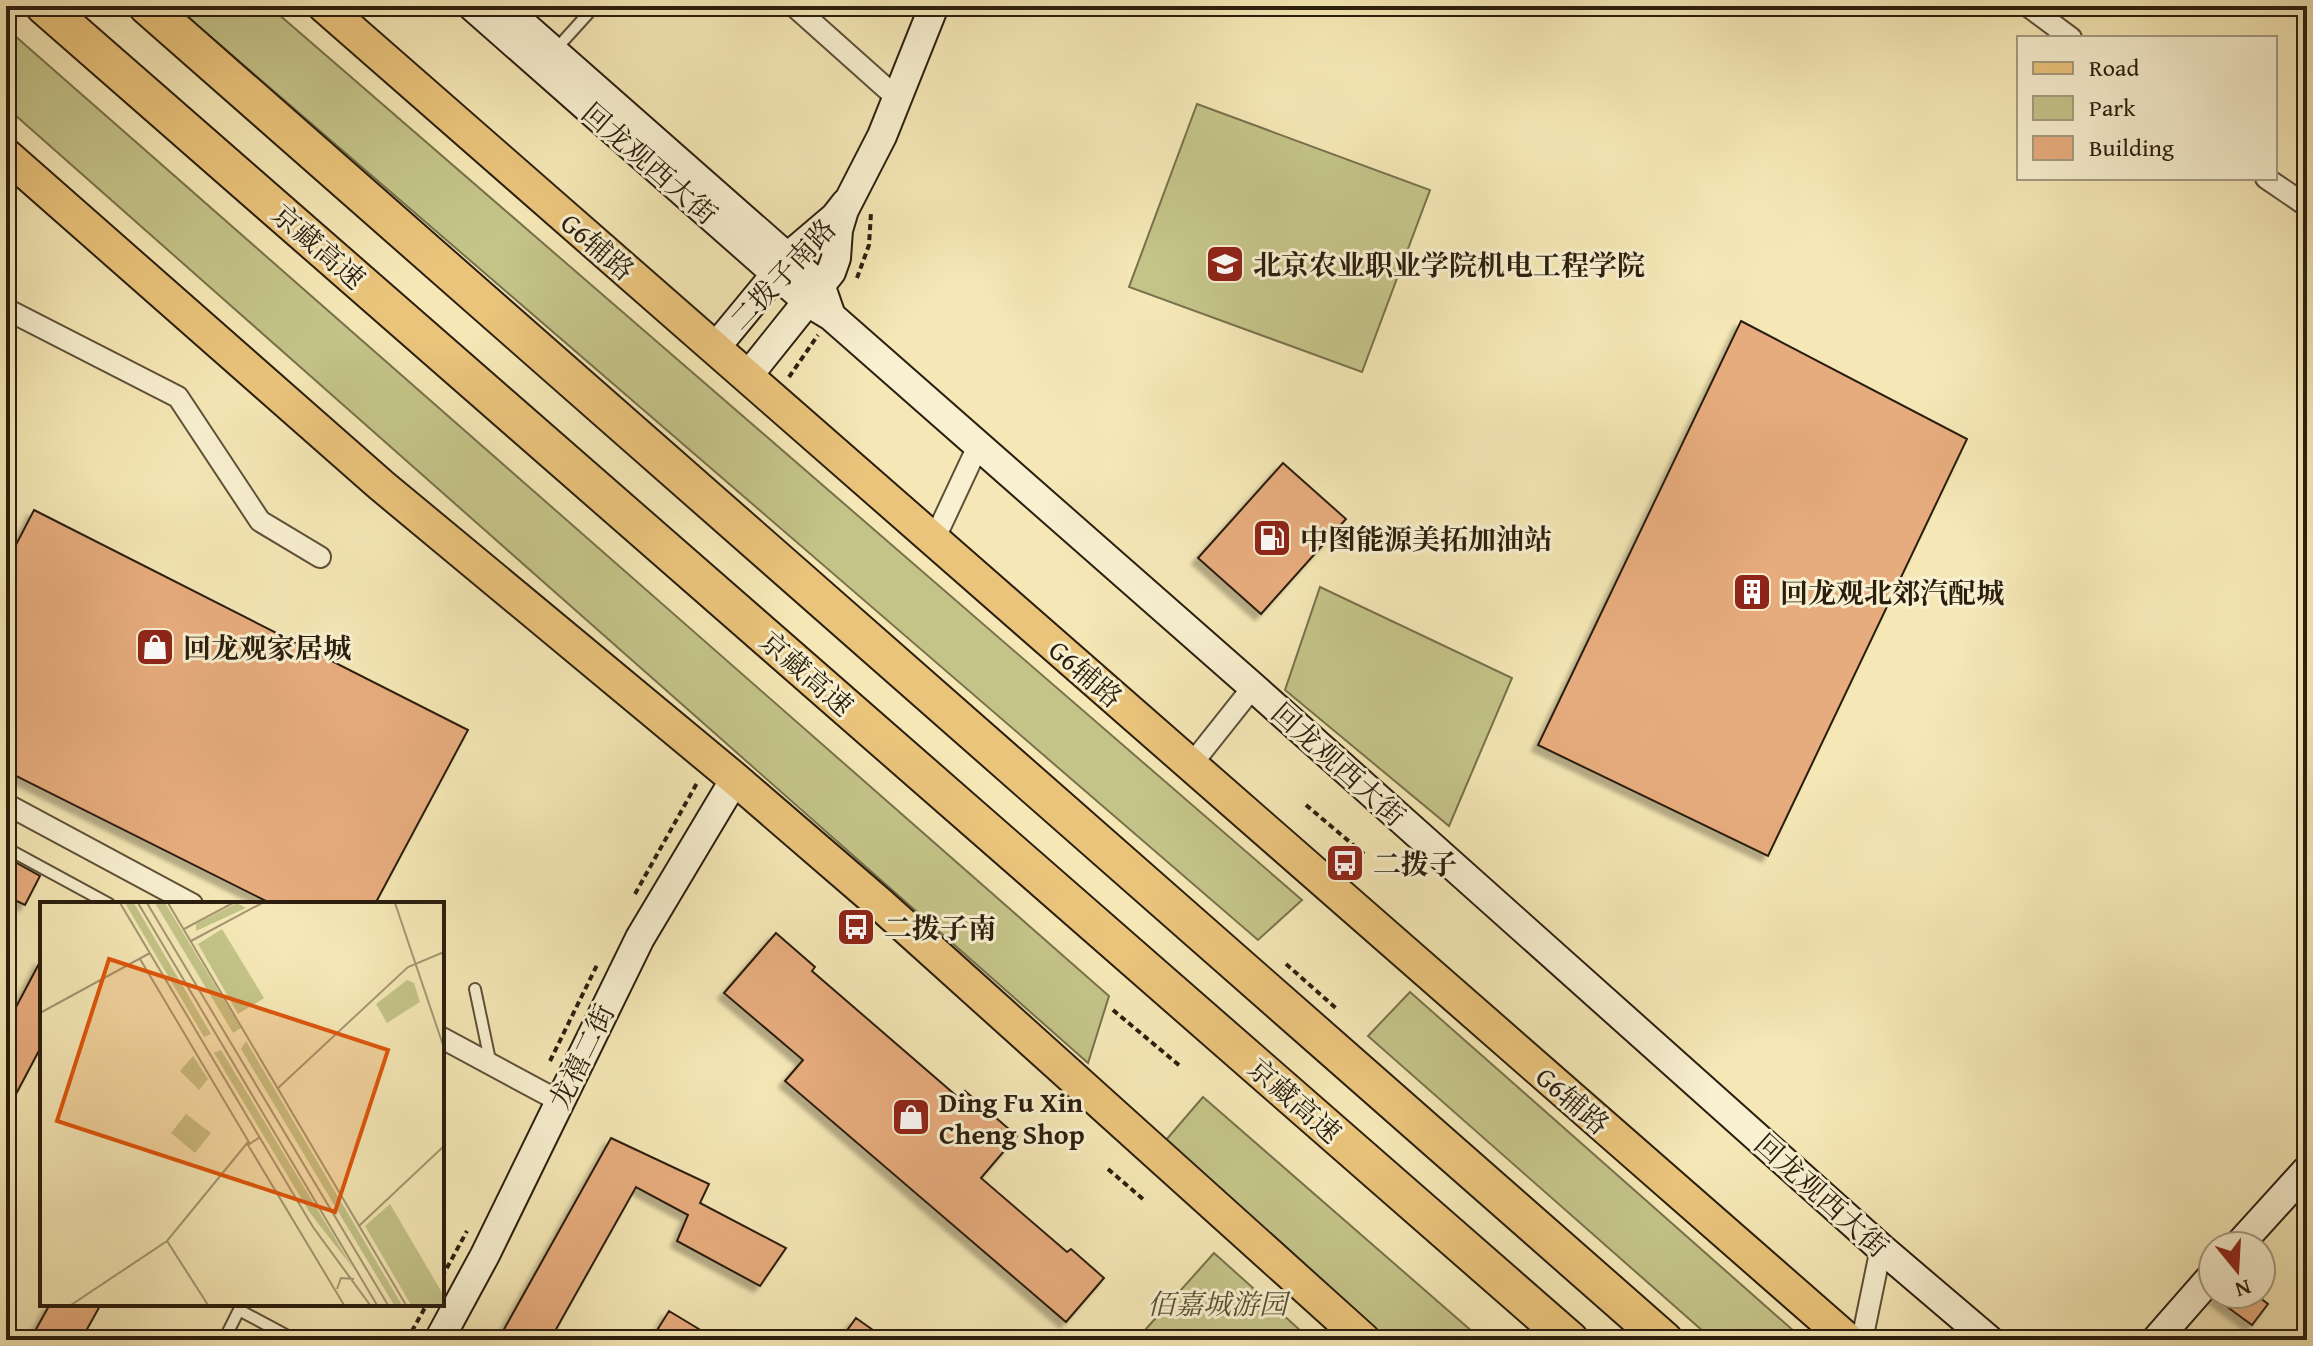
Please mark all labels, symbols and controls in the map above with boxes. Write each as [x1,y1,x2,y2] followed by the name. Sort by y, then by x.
[2017,36,2277,180] legend
[2089,50,2139,85] text: Road
[2089,90,2136,125] text: Park
[573,92,727,234] street label: 回龙观西大街
[2089,130,2174,165] text: Building
[263,194,375,298] street label: 京藏高速
[552,202,644,290] street label: G6辅路
[719,209,845,339] street label: 二拨子南路
[1204,243,1246,285] school or university icon: 北京农业职业学院机电工程学院
[1253,244,1645,285] place label: 北京农业职业学院机电工程学院
[1251,517,1293,559] fuel station icon: 中图能源美拓加油站
[1300,518,1552,559] place label: 中图能源美拓加油站
[1731,571,1773,613] building icon: 回龙观北郊汽配城
[1780,572,2004,613] place label: 回龙观北郊汽配城
[751,621,863,725] street label: 京藏高速
[134,626,176,668] shop icon: 回龙观家居城
[183,627,351,668] place label: 回龙观家居城
[1040,629,1132,717] street label: G6辅路
[1263,693,1415,835] street label: 回龙观西大街
[1324,842,1366,884] bus stop icon: 二拨子
[1373,843,1457,884] place label: 二拨子
[40,902,444,1306] inset map
[835,906,877,948] bus stop icon: 二拨子南
[884,907,996,948] place label: 二拨子南
[538,997,624,1115] street label: 龙禧二街
[1239,1048,1351,1152] street label: 京藏高速
[1527,1056,1619,1144] street label: G6辅路
[939,1081,1085,1154] place label: Ding Fu Xin Cheng Shop
[890,1096,932,1138] shop icon: Ding Fu Xin Cheng Shop
[1746,1124,1898,1266] street label: 回龙观西大街
[2197,1230,2277,1310] north arrow
[2231,1272,2255,1307] text: N
[1147,1283,1291,1324] park label: 佰嘉城游园

